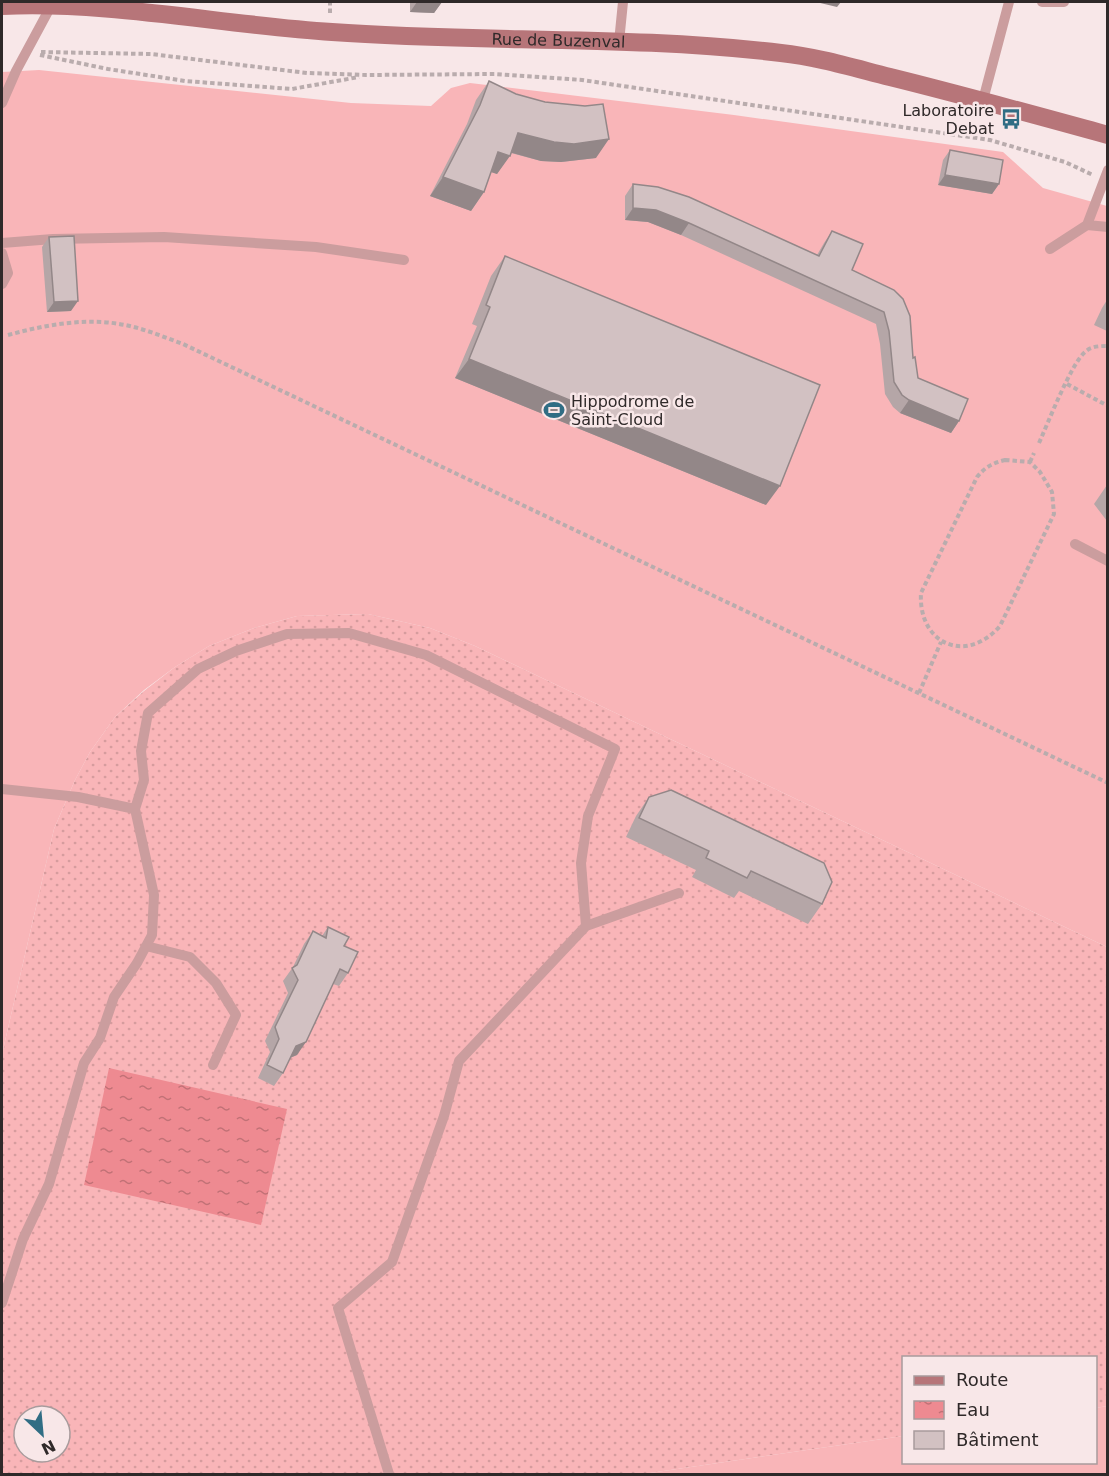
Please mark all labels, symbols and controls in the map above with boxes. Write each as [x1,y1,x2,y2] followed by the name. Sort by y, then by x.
[491,29,626,51] street label: Rue de Buzenval
[902,101,994,138] place label: Laboratoire Debat
[999,107,1023,131] bus stop icon: Laboratoire Debat
[571,392,694,429] place label: Hippodrome de Saint-Cloud
[542,398,566,422] sports icon: Hippodrome de Saint-Cloud
[902,1356,1097,1464] legend
[956,1369,1008,1390] text: Route
[956,1399,990,1420] text: Eau
[12,1404,72,1464] north arrow
[956,1429,1039,1450] text: Bâtiment
[38,1436,59,1459] text: N

